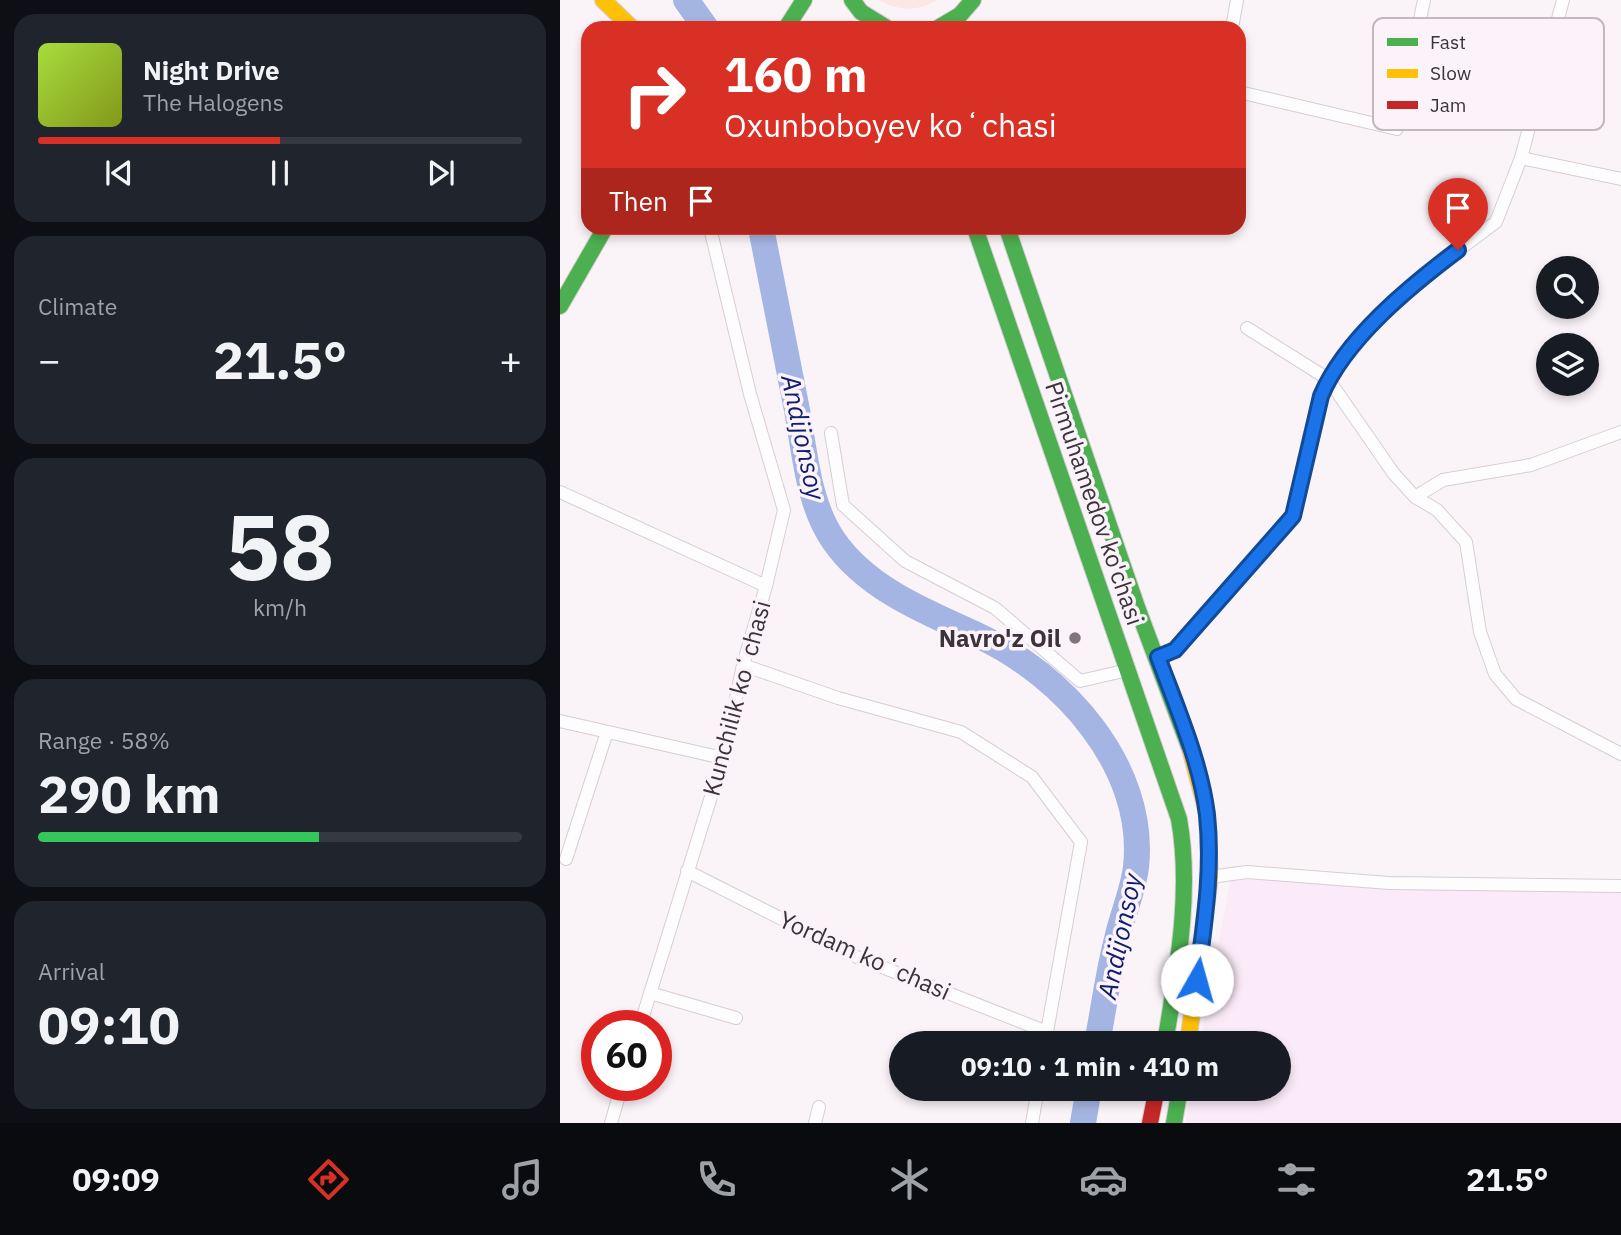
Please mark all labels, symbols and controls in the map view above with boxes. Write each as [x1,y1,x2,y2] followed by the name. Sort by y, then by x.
[1373,18,1604,130] legend
[1430,30,1466,54] text: Fast
[724,42,868,105] text: 160 m
[609,49,700,140] icon: right
[143,53,280,87] text: Night Drive
[1430,61,1471,85] text: Slow
[143,87,284,117] text: The Halogens
[1430,93,1466,117] text: Jam
[724,104,1057,146] text: Oxunboboyev koʻchasi
[100,154,138,192] icon: previous
[261,154,299,192] icon: pause
[422,154,460,192] icon: next
[1428,178,1488,250] pin
[682,182,720,220] icon: arrive
[609,184,668,218] text: Then
[1439,189,1477,227] icon: arrive
[1536,256,1599,396] map controls
[1536,256,1599,319] button: search
[38,291,117,321] text: Climate
[213,326,347,393] text: 21.5°
[1536,333,1599,396] button: layers
[38,335,61,384] text: −
[499,335,522,384] text: +
[774,370,834,504] water label: Andijonsoy
[1038,377,1152,629] street label: Pirmuhamedov ko'chasi
[225,487,335,605] text: 58
[253,592,307,622] text: km/h
[695,597,777,799] street label: Kunchilik koʻchasi
[939,622,1061,654] place label: Navro'z Oil
[1067,630,1083,646] marker: Navro'z Oil
[38,725,170,755] text: Range · 58%
[38,760,220,827] text: 290 km
[1089,869,1149,1003] water label: Andijonsoy
[774,903,956,1007] street label: Yordam koʻchasi
[1160,943,1234,1017] position arrow
[38,956,105,986] text: Arrival
[38,991,180,1058] text: 09:10
[581,1010,672,1101] speed limit sign: 60
[961,1049,1219,1083] text: 09:10 · 1 min · 410 m
[304,1155,353,1204] icon: directions
[498,1155,547,1204] icon: music
[692,1155,741,1204] icon: phone
[885,1155,934,1204] icon: climate
[1079,1155,1128,1204] icon: car
[1272,1155,1321,1204] icon: filters
[72,1158,160,1200] text: 09:09
[1466,1158,1549,1200] text: 21.5°

